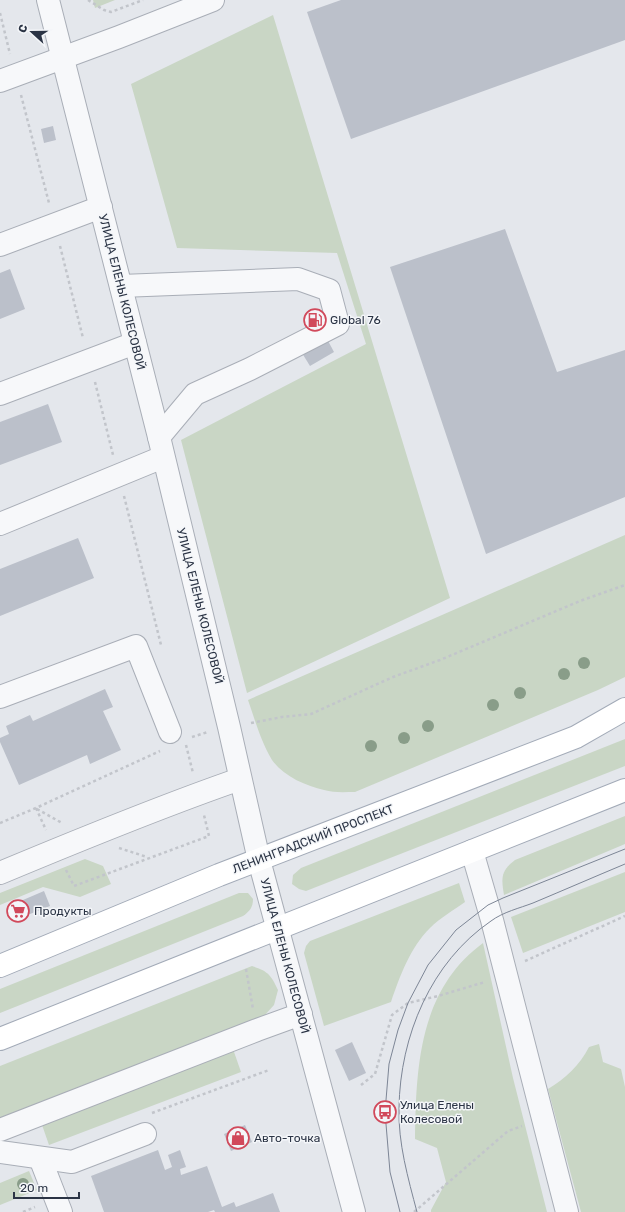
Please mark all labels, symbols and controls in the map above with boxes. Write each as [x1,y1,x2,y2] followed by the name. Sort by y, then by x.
[12,12,52,52] north arrow
[16,22,31,35] text: С
[96,213,148,371] street label: УЛИЦА ЕЛЕНЫ КОЛЕСОВОЙ
[302,307,328,333] fuel station icon: Global 76
[330,313,381,327] place label: Global 76
[174,527,226,685] street label: УЛИЦА ЕЛЕНЫ КОЛЕСОВОЙ
[230,802,396,876] street label: ЛЕНИНГРАДСКИЙ ПРОСПЕКТ
[257,877,313,1035] street label: УЛИЦА ЕЛЕНЫ КОЛЕСОВОЙ
[5,898,31,924] supermarket icon: Продукты
[34,904,91,918] place label: Продукты
[400,1098,474,1126] place label: Улица Елены Колесовой
[372,1099,398,1125] bus stop icon: Улица Елены Колесовой
[225,1125,251,1151] shop icon: Авто-точка
[254,1131,320,1145] place label: Авто-точка
[14,1174,79,1200] scale bar
[20,1181,48,1195] text: 20 m

